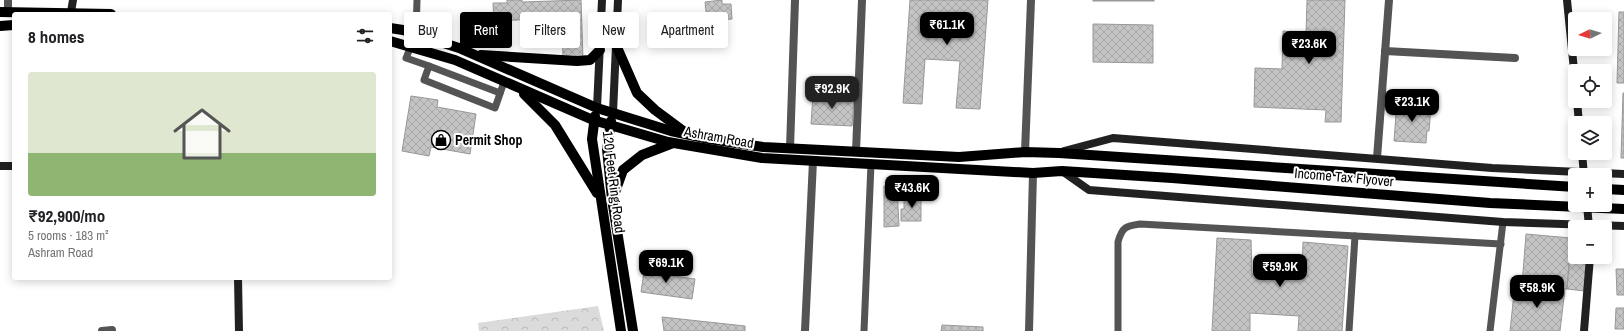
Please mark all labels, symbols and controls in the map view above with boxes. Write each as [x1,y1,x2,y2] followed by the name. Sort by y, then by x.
[404,12,452,48] chip: Buy
[460,12,512,48] chip: Rent
[520,12,580,48] chip: Filters
[588,12,639,48] chip: New
[647,12,728,48] chip: Apartment
[914,12,980,46] pin: ₹61.1K
[1568,12,1612,56] north arrow
[1568,12,1612,264] map controls
[929,16,965,33] text: ₹61.1K
[28,25,85,48] text: 8 homes
[354,25,376,47] icon: filters
[1276,31,1342,65] pin: ₹23.6K
[1291,35,1327,52] text: ₹23.6K
[1568,64,1612,108] button: locate
[799,76,865,110] pin: ₹92.9K
[814,80,850,97] text: ₹92.9K
[1379,89,1445,123] pin: ₹23.1K
[1394,93,1430,110] text: ₹23.1K
[166,98,238,170] icon: home
[1568,116,1612,160] button: layers
[682,122,755,152] street label: Ashram Road
[430,129,452,151] shop icon: Permit Shop
[599,130,629,234] street label: 120 Feet Ring Road
[455,131,523,149] place label: Permit Shop
[1294,164,1395,190] street label: Income Tax Flyover
[1568,168,1612,212] button: +
[879,175,945,209] pin: ₹43.6K
[894,179,930,196] text: ₹43.6K
[28,204,105,227] text: ₹92,900/mo
[1568,220,1612,264] button: −
[28,227,109,244] text: 5 rooms · 183 m²
[28,244,93,261] text: Ashram Road
[633,250,699,284] pin: ₹69.1K
[648,254,684,271] text: ₹69.1K
[1247,254,1313,288] pin: ₹59.9K
[1262,258,1298,275] text: ₹59.9K
[1504,275,1570,309] pin: ₹58.9K
[1519,279,1555,296] text: ₹58.9K

